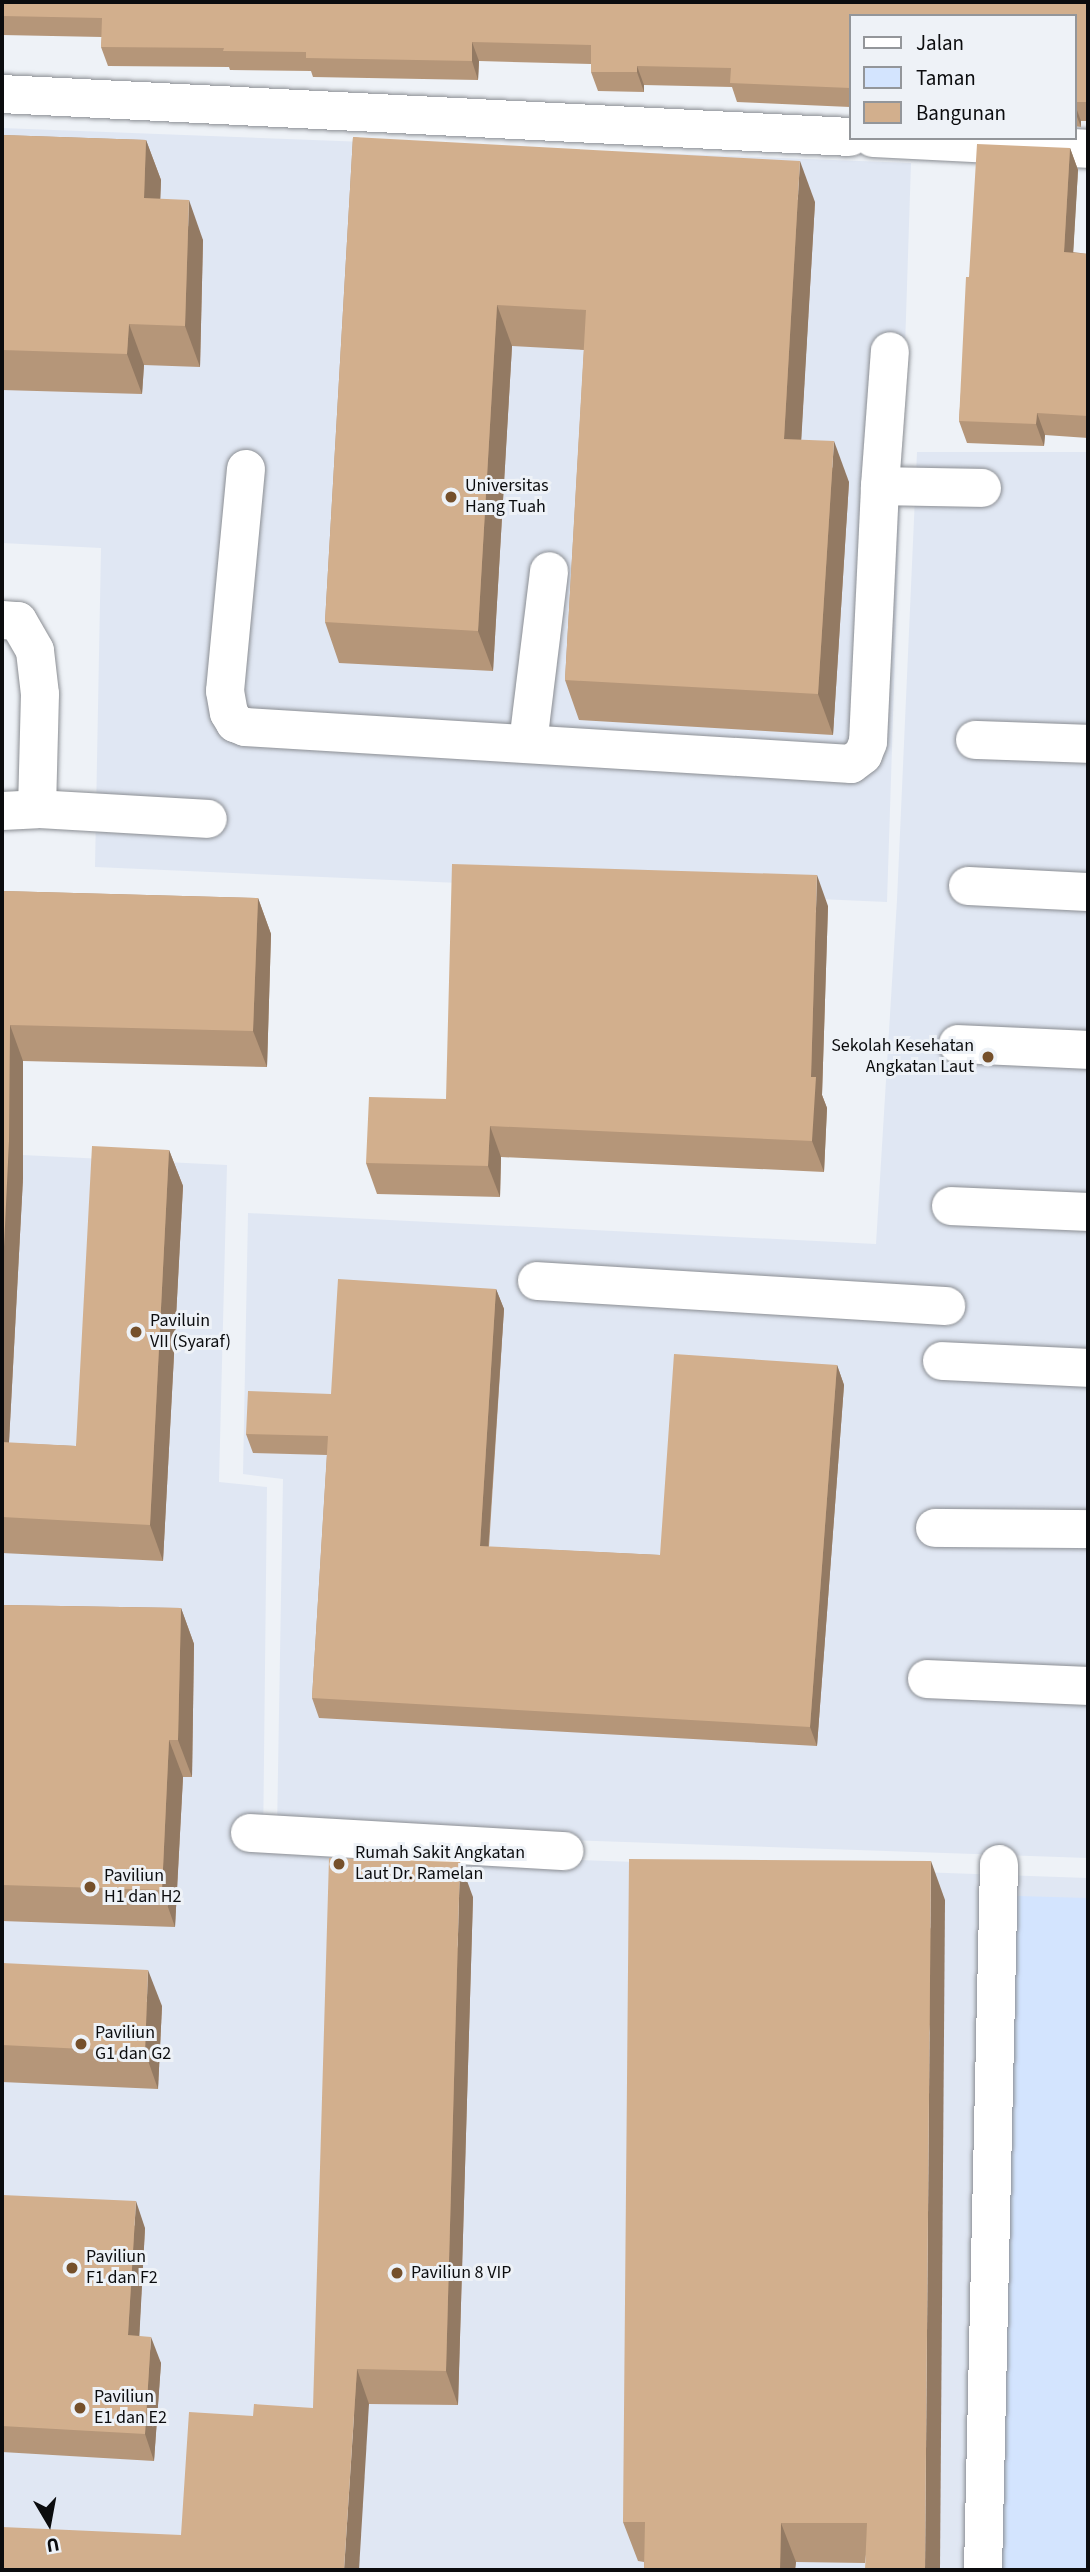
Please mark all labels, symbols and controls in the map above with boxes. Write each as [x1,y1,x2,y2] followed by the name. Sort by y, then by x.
[848,14,1076,140] legend
[916,28,964,58] text: Jalan
[916,63,976,93] text: Taman
[916,98,1006,128] text: Bangunan
[465,476,549,518] place label: Universitas Hang Tuah
[443,489,459,505] marker: Universitas Hang Tuah
[831,1036,974,1078] place label: Sekolah Kesehatan Angkatan Laut
[980,1049,996,1065] marker: Sekolah Kesehatan Angkatan Laut
[150,1311,231,1354] place label: Paviluin VII (Syaraf)
[128,1324,144,1340] marker: Paviluin VII (Syaraf)
[355,1843,525,1885] place label: Rumah Sakit Angkatan Laut Dr. Ramelan
[329,1854,349,1874] marker: Rumah Sakit Angkatan Laut Dr. Ramelan
[104,1866,181,1909] place label: Paviliun H1 dan H2
[82,1879,98,1895] marker: Paviliun H1 dan H2
[95,2023,171,2066] place label: Paviliun G1 dan G2
[73,2036,89,2052] marker: Paviliun G1 dan G2
[86,2247,158,2290] place label: Paviliun F1 dan F2
[64,2260,80,2276] marker: Paviliun F1 dan F2
[411,2262,511,2284] place label: Paviliun 8 VIP
[389,2265,405,2281] marker: Paviliun 8 VIP
[94,2387,167,2430] place label: Paviliun E1 dan E2
[72,2400,88,2416] marker: Paviliun E1 dan E2
[14,2488,84,2558] north arrow
[44,2530,61,2559] text: U

